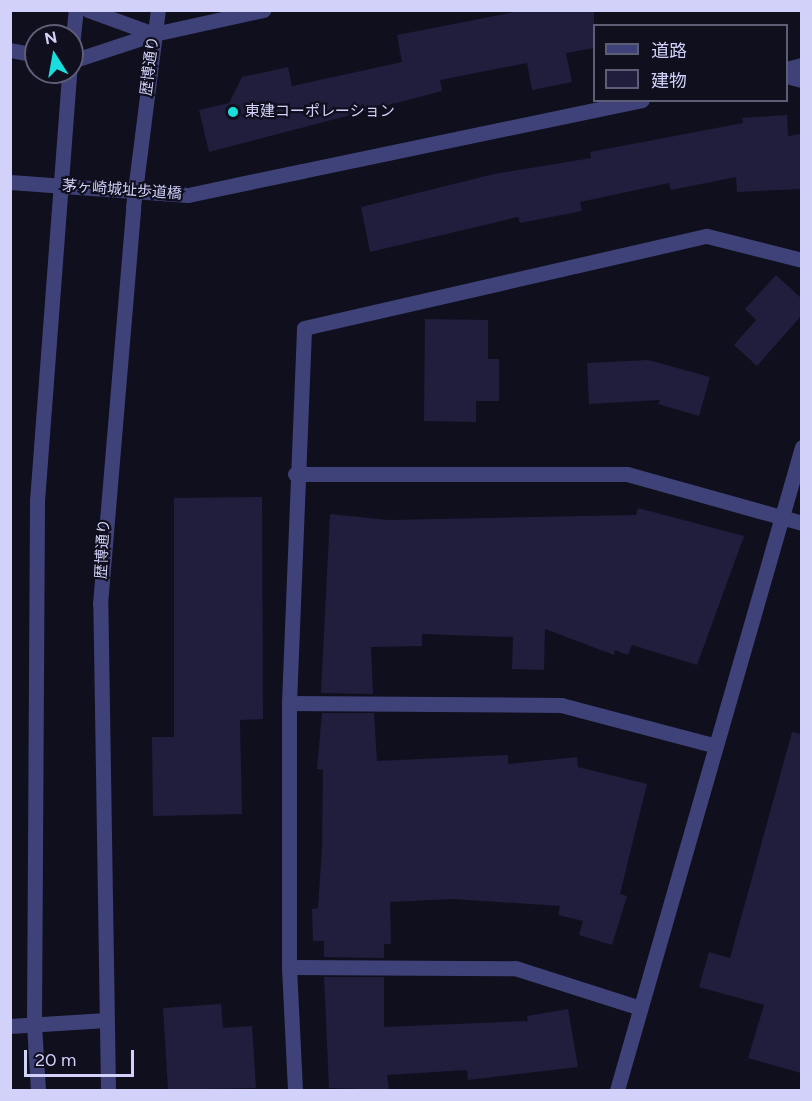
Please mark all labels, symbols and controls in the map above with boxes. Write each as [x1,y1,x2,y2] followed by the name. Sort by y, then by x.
[24,24,84,84] north arrow
[593,24,788,102] legend
[43,27,59,48] text: N
[137,35,163,97] street label: 歴博通り
[651,40,687,62] text: 道路
[651,70,687,92] text: 建物
[245,103,395,121] place label: 東建コーポレーション
[226,105,240,119] marker: 東建コーポレーション
[62,177,182,203] street label: 茅ヶ崎城址歩道橋
[92,519,114,579] street label: 歴博通り
[27,1038,136,1076] scale bar
[35,1049,76,1071] text: 20 m

